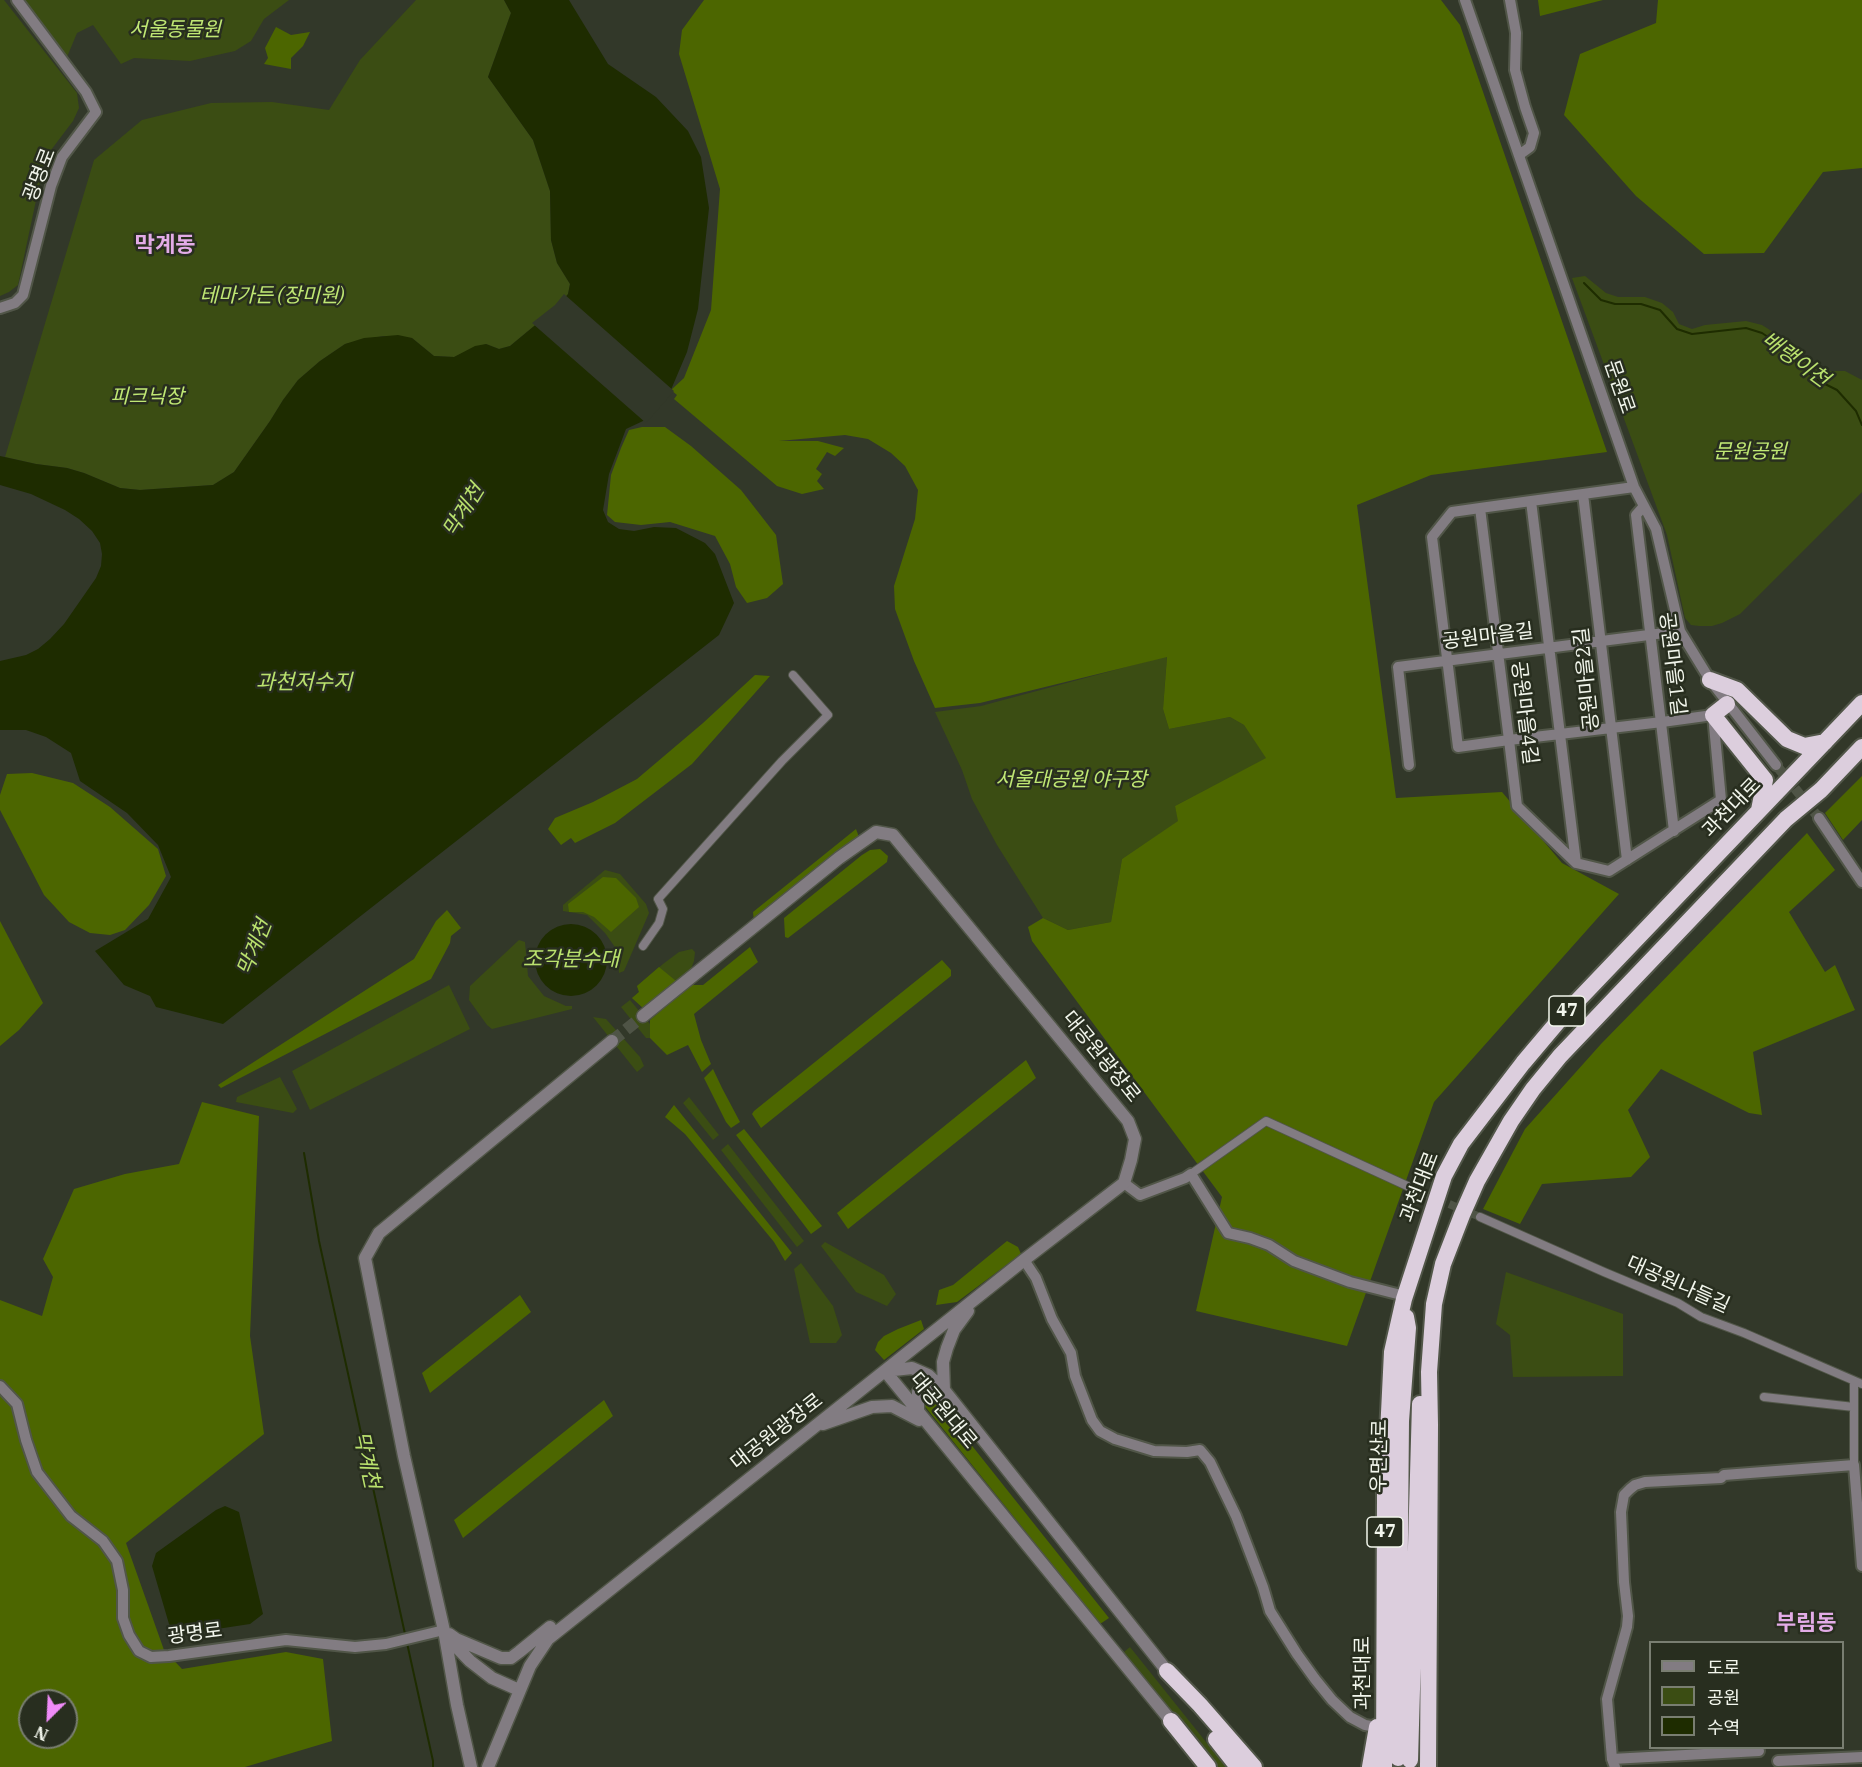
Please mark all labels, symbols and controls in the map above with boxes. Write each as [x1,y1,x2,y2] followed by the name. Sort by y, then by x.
[129,18,221,42] park label: 서울동물원
[19,145,61,205] street label: 광명로
[135,233,195,259] district label: 막계동
[200,284,344,308] park label: 테마가든 (장미원)
[1756,327,1834,393] water label: 배랭이천
[1599,357,1639,417] street label: 문원로
[110,385,184,409] park label: 피크닉장
[1713,440,1787,464] park label: 문원공원
[438,480,490,542] water label: 막계천
[1654,611,1690,717] street label: 공원마을1길
[1441,619,1535,655] street label: 공원마을길
[1570,626,1604,732] street label: 공원마을2길
[1506,660,1542,766] street label: 공원마을4길
[256,670,352,696] water label: 과천저수지
[995,768,1147,792] park label: 서울대공원 야구장
[1698,773,1766,843] street label: 과천대로
[232,916,278,980] water label: 막계천
[523,947,619,973] water label: 조각분수대
[1549,996,1585,1026] road number: 47
[1057,1007,1145,1107] street label: 대공원광장로
[1396,1148,1444,1226] street label: 과천대로
[1623,1252,1733,1318] street label: 대공원나들길
[904,1368,982,1454] street label: 대공원대로
[726,1389,828,1475] street label: 대공원광장로
[1367,1419,1393,1493] street label: 우면산로
[348,1429,384,1491] water label: 막계천
[1367,1517,1403,1547] road number: 47
[1776,1611,1836,1637] district label: 부림동
[166,1619,224,1649] street label: 광명로
[1351,1636,1375,1710] street label: 과천대로
[1649,1641,1844,1749] legend
[1707,1656,1740,1679] text: 도로
[1707,1686,1740,1709] text: 공원
[18,1689,78,1749] north arrow
[1707,1716,1740,1739] text: 수역
[32,1722,51,1745] text: N

